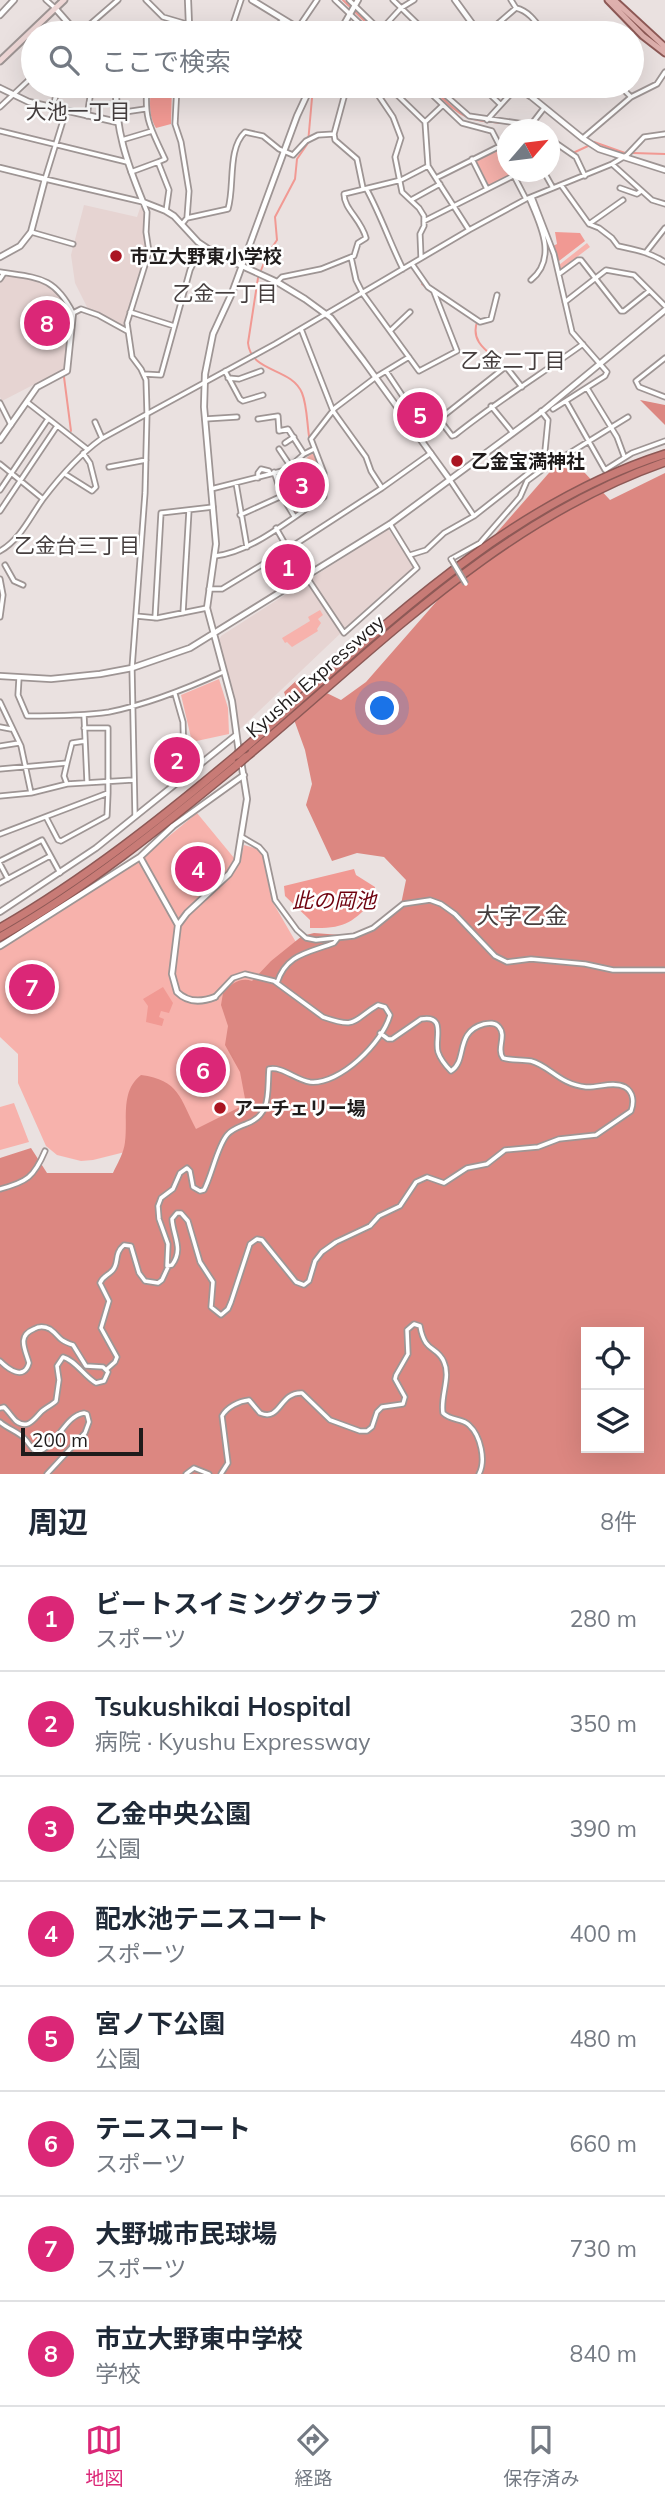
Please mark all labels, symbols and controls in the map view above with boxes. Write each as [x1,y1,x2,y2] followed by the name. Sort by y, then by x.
[21,21,644,98] search box
[45,41,83,79] icon: search
[101,45,231,78] text: ここで検索
[26,98,131,124] district label: 大池一丁目
[497,119,560,182] north arrow
[130,244,282,268] place label: 市立大野東小学校
[108,248,124,264] marker: 市立大野東小学校
[173,280,278,306] district label: 乙金一丁目
[24,297,70,349] pin: 8
[461,347,566,373] district label: 乙金二丁目
[397,389,443,441] pin: 5
[471,449,585,473] place label: 乙金宝満神社
[449,453,465,469] marker: 乙金宝満神社
[279,459,325,511] pin: 3
[14,532,140,558] district label: 乙金台三丁目
[265,541,311,593] pin: 1
[241,609,389,743] street label: Kyushu Expressway
[365,691,399,725] your location
[154,734,200,786] pin: 2
[175,843,221,895] pin: 4
[292,887,378,913] water label: 此の岡池
[476,901,568,930] district label: 大字乙金
[9,961,55,1013] pin: 7
[180,1044,226,1096] pin: 6
[234,1096,366,1120] place label: アーチェリー場
[212,1100,228,1116] marker: アーチェリー場
[581,1327,644,1453] map controls
[581,1327,644,1390] button: locate
[581,1390,644,1453] button: layers
[21,1425,144,1457] scale bar
[32,1428,88,1452] text: 200 m
[28,1503,88,1541] text: 周辺
[600,1507,637,1536] text: 8件
[95,1587,380,1620] text: ビートスイミングクラブ
[44,1604,58,1633] text: 1
[569,1604,637,1633] text: 280 m
[95,1624,187,1653] text: スポーツ
[95,1690,351,1723] text: Tsukushikai Hospital
[44,1709,58,1738] text: 2
[569,1709,637,1738] text: 350 m
[95,1727,371,1756] text: 病院 · Kyushu Expressway
[95,1797,251,1830] text: 乙金中央公園
[44,1814,58,1843] text: 3
[569,1814,637,1843] text: 390 m
[95,1834,141,1863] text: 公園
[95,1902,329,1935] text: 配水池テニスコート
[44,1919,58,1948] text: 4
[569,1919,637,1948] text: 400 m
[95,1939,187,1968] text: スポーツ
[95,2007,225,2040] text: 宮ノ下公園
[44,2024,58,2053] text: 5
[569,2024,637,2053] text: 480 m
[95,2044,141,2073] text: 公園
[95,2112,251,2145] text: テニスコート
[44,2129,58,2158] text: 6
[569,2129,637,2158] text: 660 m
[95,2149,187,2178] text: スポーツ
[95,2217,277,2250] text: 大野城市民球場
[44,2234,58,2263] text: 7
[569,2234,637,2263] text: 730 m
[95,2254,187,2283] text: スポーツ
[95,2322,303,2355] text: 市立大野東中学校
[44,2339,58,2368] text: 8
[569,2339,637,2368] text: 840 m
[95,2359,141,2388] text: 学校
[85,2421,124,2490] tab: 地図
[294,2421,333,2490] tab: 経路
[503,2421,580,2490] tab: 保存済み

